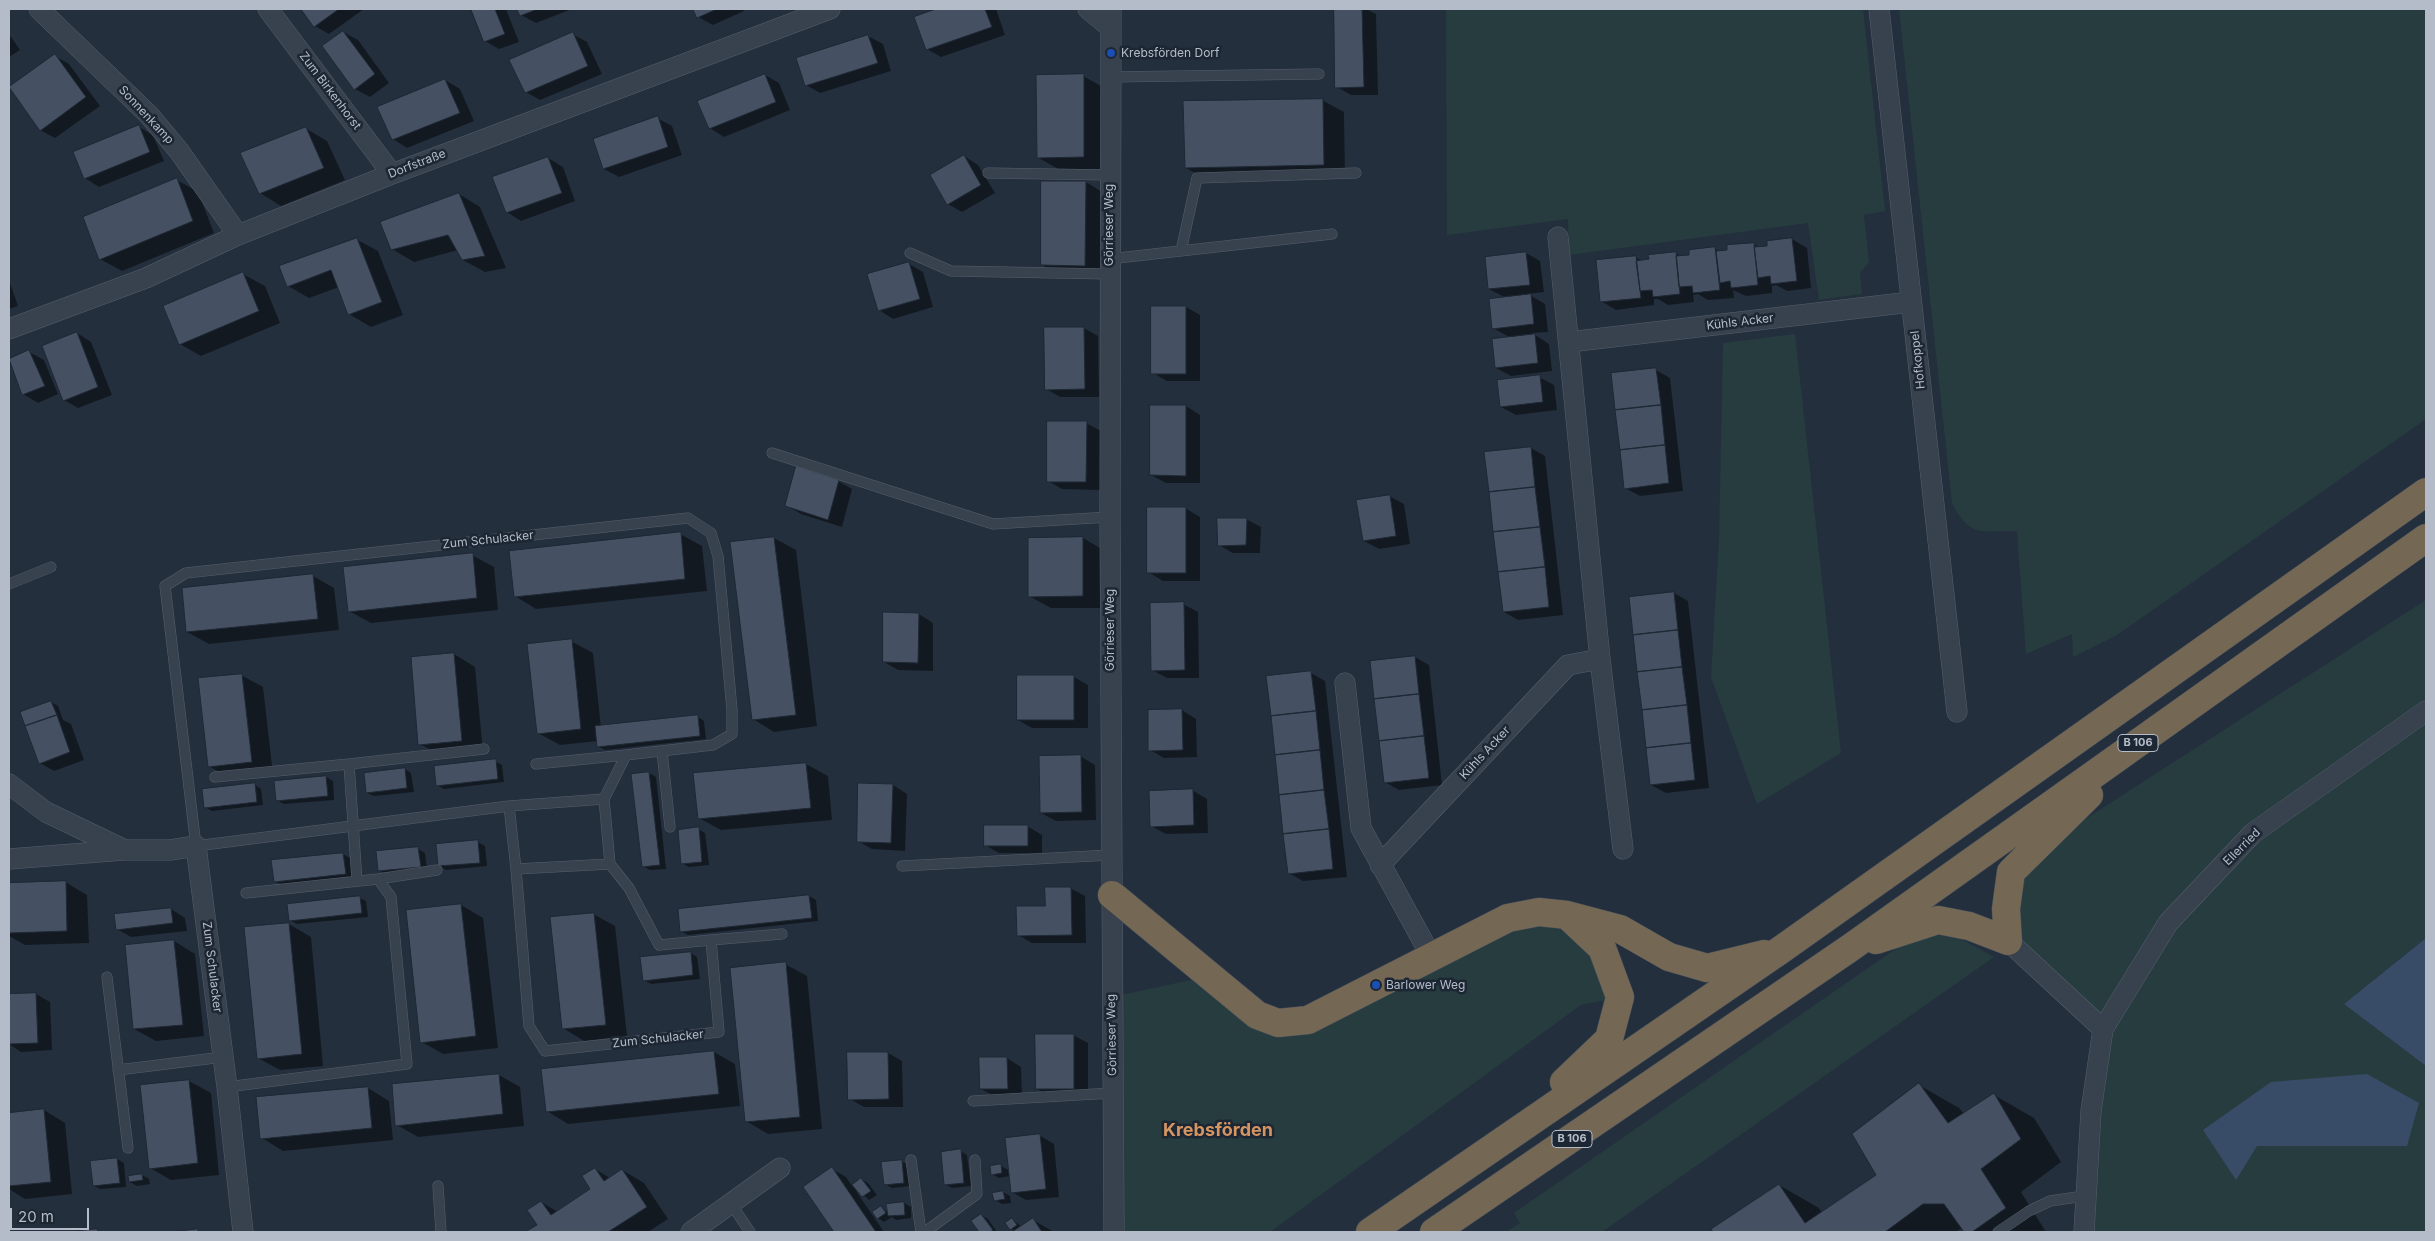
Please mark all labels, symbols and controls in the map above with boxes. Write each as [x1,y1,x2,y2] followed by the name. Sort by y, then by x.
[1121,46,1219,60] place label: Krebsförden Dorf
[1105,47,1117,59] marker: Krebsförden Dorf
[296,49,364,133] street label: Zum Birkenhorst
[115,83,177,147] street label: Sonnenkamp
[386,146,448,182] street label: Dorfstraße
[1102,184,1116,266] street label: Görrieser Weg
[1706,311,1774,333] street label: Kühls Acker
[1908,330,1928,390] street label: Hofkoppel
[442,528,534,552] street label: Zum Schulacker
[1103,589,1117,671] street label: Görrieser Weg
[1457,723,1513,783] street label: Kühls Acker
[2118,734,2158,751] road number: B 106
[2220,825,2264,869] street label: Ellerried
[199,921,225,1013] street label: Zum Schulacker
[1386,978,1465,992] place label: Barlower Weg
[1370,979,1382,991] marker: Barlower Weg
[1104,994,1120,1076] street label: Görrieser Weg
[612,1027,704,1051] street label: Zum Schulacker
[1163,1120,1273,1142] district label: Krebsförden
[1552,1130,1592,1148] road number: B 106
[12,1198,91,1230] scale bar
[18,1207,54,1226] text: 20 m

